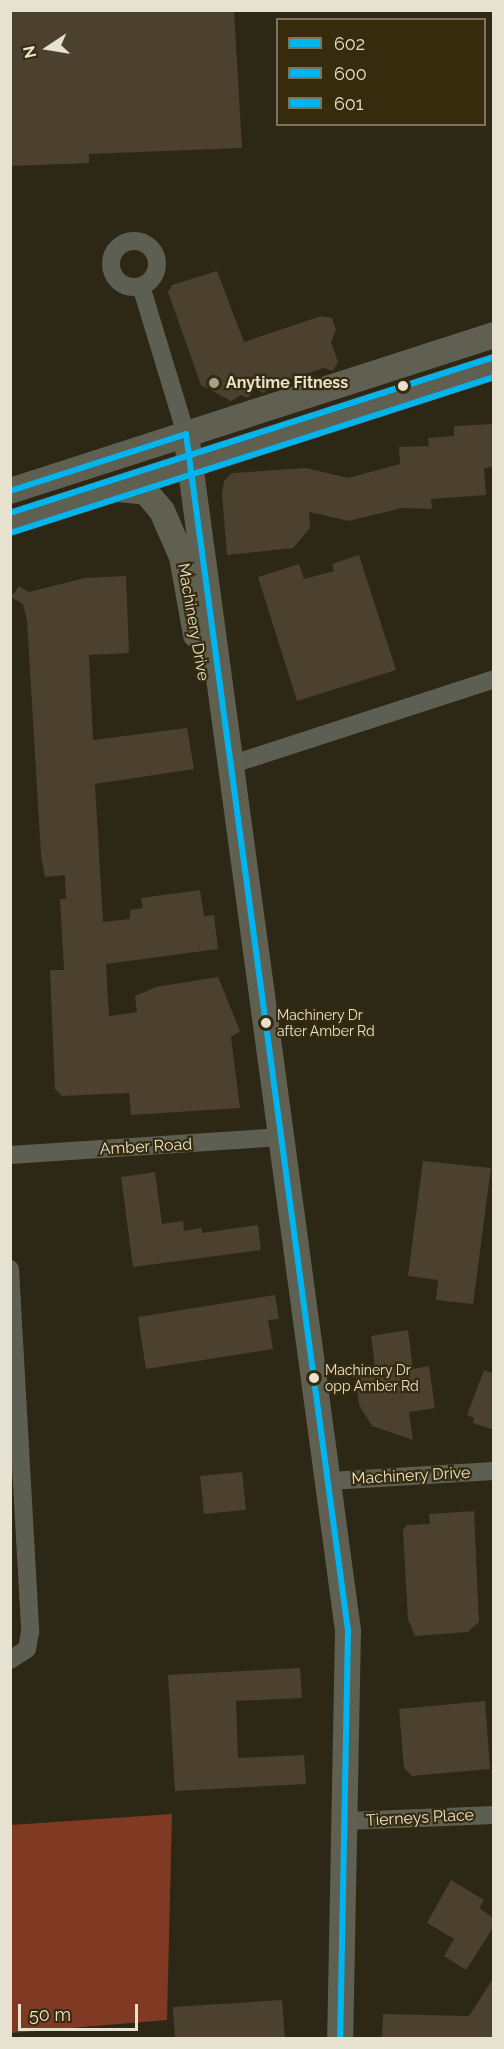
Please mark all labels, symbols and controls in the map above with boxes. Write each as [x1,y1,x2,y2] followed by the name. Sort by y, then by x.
[18,18,78,78] north arrow
[276,18,486,126] legend
[334,33,365,54] text: 602
[19,44,40,60] text: N
[334,63,367,84] text: 600
[334,93,364,114] text: 601
[226,373,348,393] place label: Anytime Fitness
[207,376,221,390] marker: Anytime Fitness
[397,380,409,392] unlabelled marker
[173,561,213,683] street label: Machinery Drive
[277,1007,376,1040] place label: Machinery Dr after Amber Rd
[260,1017,272,1029] marker: Machinery Dr after Amber Rd
[99,1135,193,1159] street label: Amber Road
[325,1362,419,1394] place label: Machinery Dr opp Amber Rd
[308,1372,320,1384] marker: Machinery Dr opp Amber Rd
[351,1463,471,1489] street label: Machinery Drive
[366,1806,474,1830] street label: Tierneys Place
[21,1992,141,2030] scale bar
[29,2004,71,2025] text: 50 m

